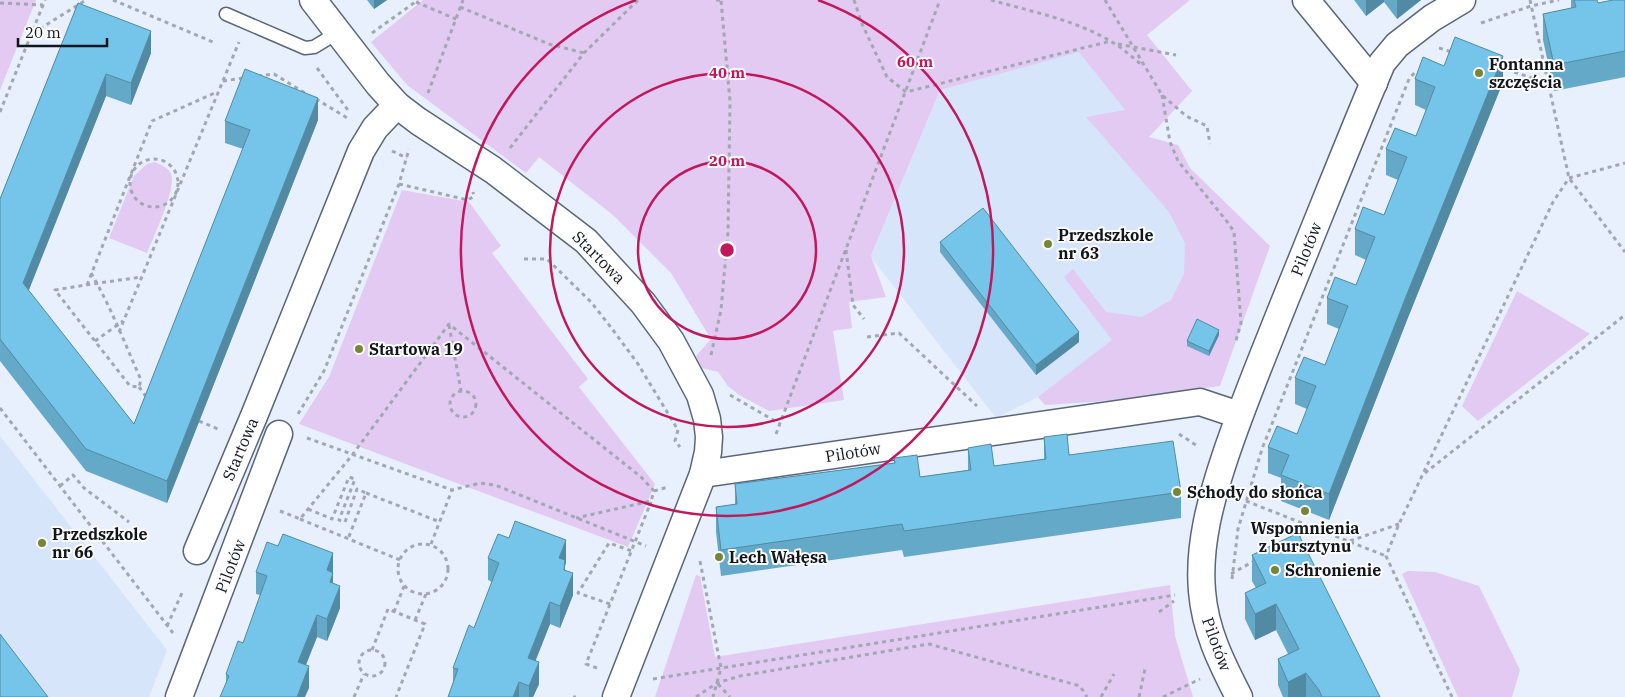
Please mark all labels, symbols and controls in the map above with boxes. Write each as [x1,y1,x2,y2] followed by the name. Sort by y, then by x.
[18,15,106,47] scale bar
[25,23,61,42] text: 20 m
[897,52,933,71] text: 60 m
[1489,54,1564,92] place label: Fontanna szczęścia
[709,63,745,82] text: 40 m
[1473,67,1485,79] marker: Fontanna szczęścia
[709,151,745,170] text: 20 m
[1286,219,1326,279] street label: Pilotów
[1058,225,1154,263] place label: Przedszkole nr 63
[568,226,630,288] street label: Startowa
[1042,238,1054,250] marker: Przedszkole nr 63
[718,241,736,259] centre of rings
[369,339,463,359] place label: Startowa 19
[353,343,365,355] marker: Startowa 19
[218,414,262,484] street label: Startowa
[824,438,883,466] street label: Pilotów
[1187,482,1323,502] place label: Schody do słońca
[1171,486,1183,498] marker: Schody do słońca
[1299,505,1311,517] marker: Wspomnienia z bursztynu
[1251,518,1359,556] place label: Wspomnienia z bursztynu
[52,524,148,562] place label: Przedszkole nr 66
[211,536,250,596] street label: Pilotów
[36,537,48,549] marker: Przedszkole nr 66
[729,547,827,567] place label: Lech Wałęsa
[713,551,725,563] marker: Lech Wałęsa
[1285,560,1381,580] place label: Schronienie
[1269,564,1281,576] marker: Schronienie
[1198,614,1236,674] street label: Pilotów

